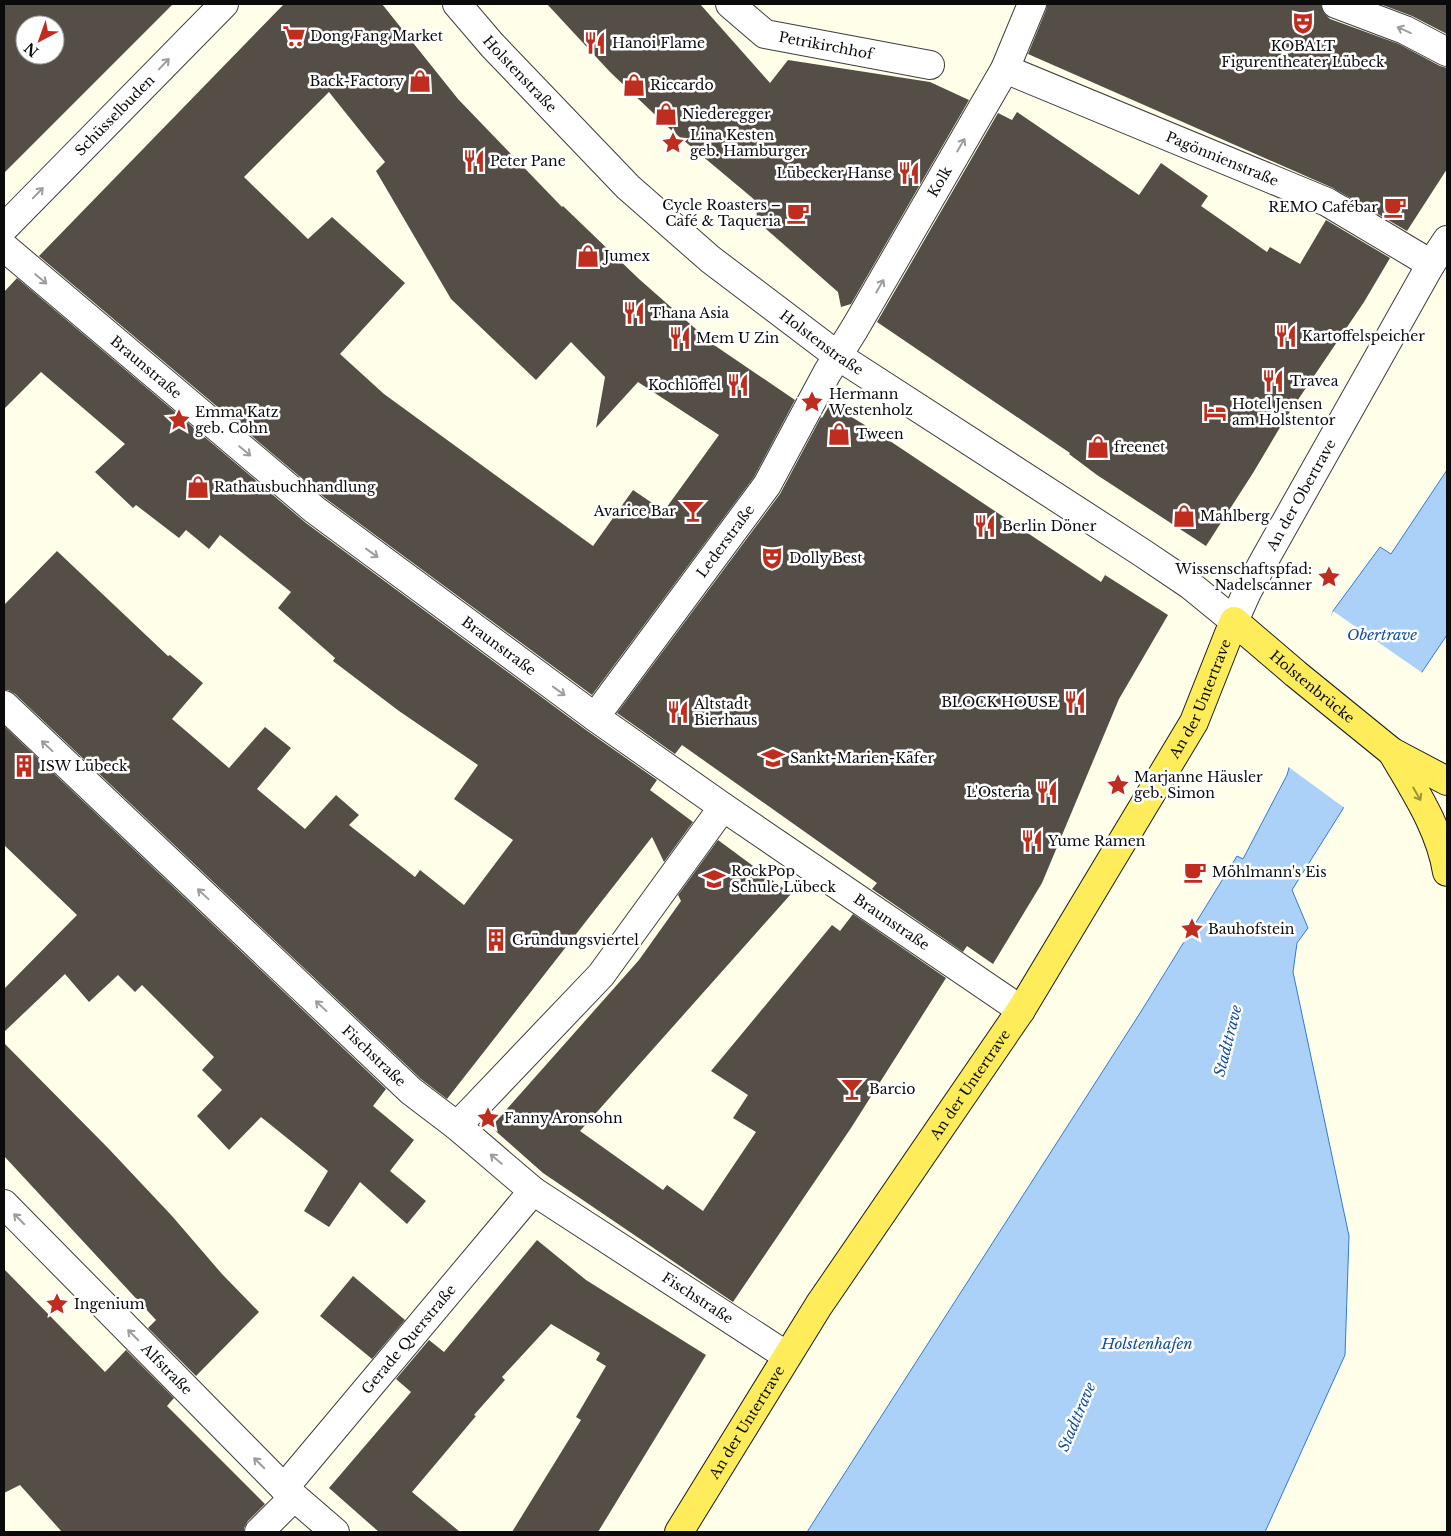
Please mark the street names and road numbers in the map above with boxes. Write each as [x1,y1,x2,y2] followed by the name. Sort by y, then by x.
[777,28,877,64] street label: Petrikirchhof
[479,32,561,116] street label: Holstenstraße
[71,71,159,160] street label: Schüsselbuden
[1163,127,1281,190] street label: Pagönnienstraße
[924,163,956,200] street label: Kolk
[776,306,867,379] street label: Holstenstraße
[107,332,185,402] street label: Braunstraße
[1262,436,1340,555] street label: An der Obertrave
[693,501,758,581] street label: Lederstraße
[458,613,540,679] street label: Braunstraße
[1165,636,1235,763] street label: An der Untertrave
[1266,647,1358,727] street label: Holstenbrücke
[850,890,933,954] street label: Braunstraße
[338,1021,410,1090] street label: Fischstraße
[925,1026,1014,1144] street label: An der Untertrave
[659,1268,737,1328] street label: Fischstraße
[358,1281,460,1398] street label: Gerade Querstraße
[137,1339,196,1399] street label: Alfstraße
[705,1362,788,1483] street label: An der Untertrave

